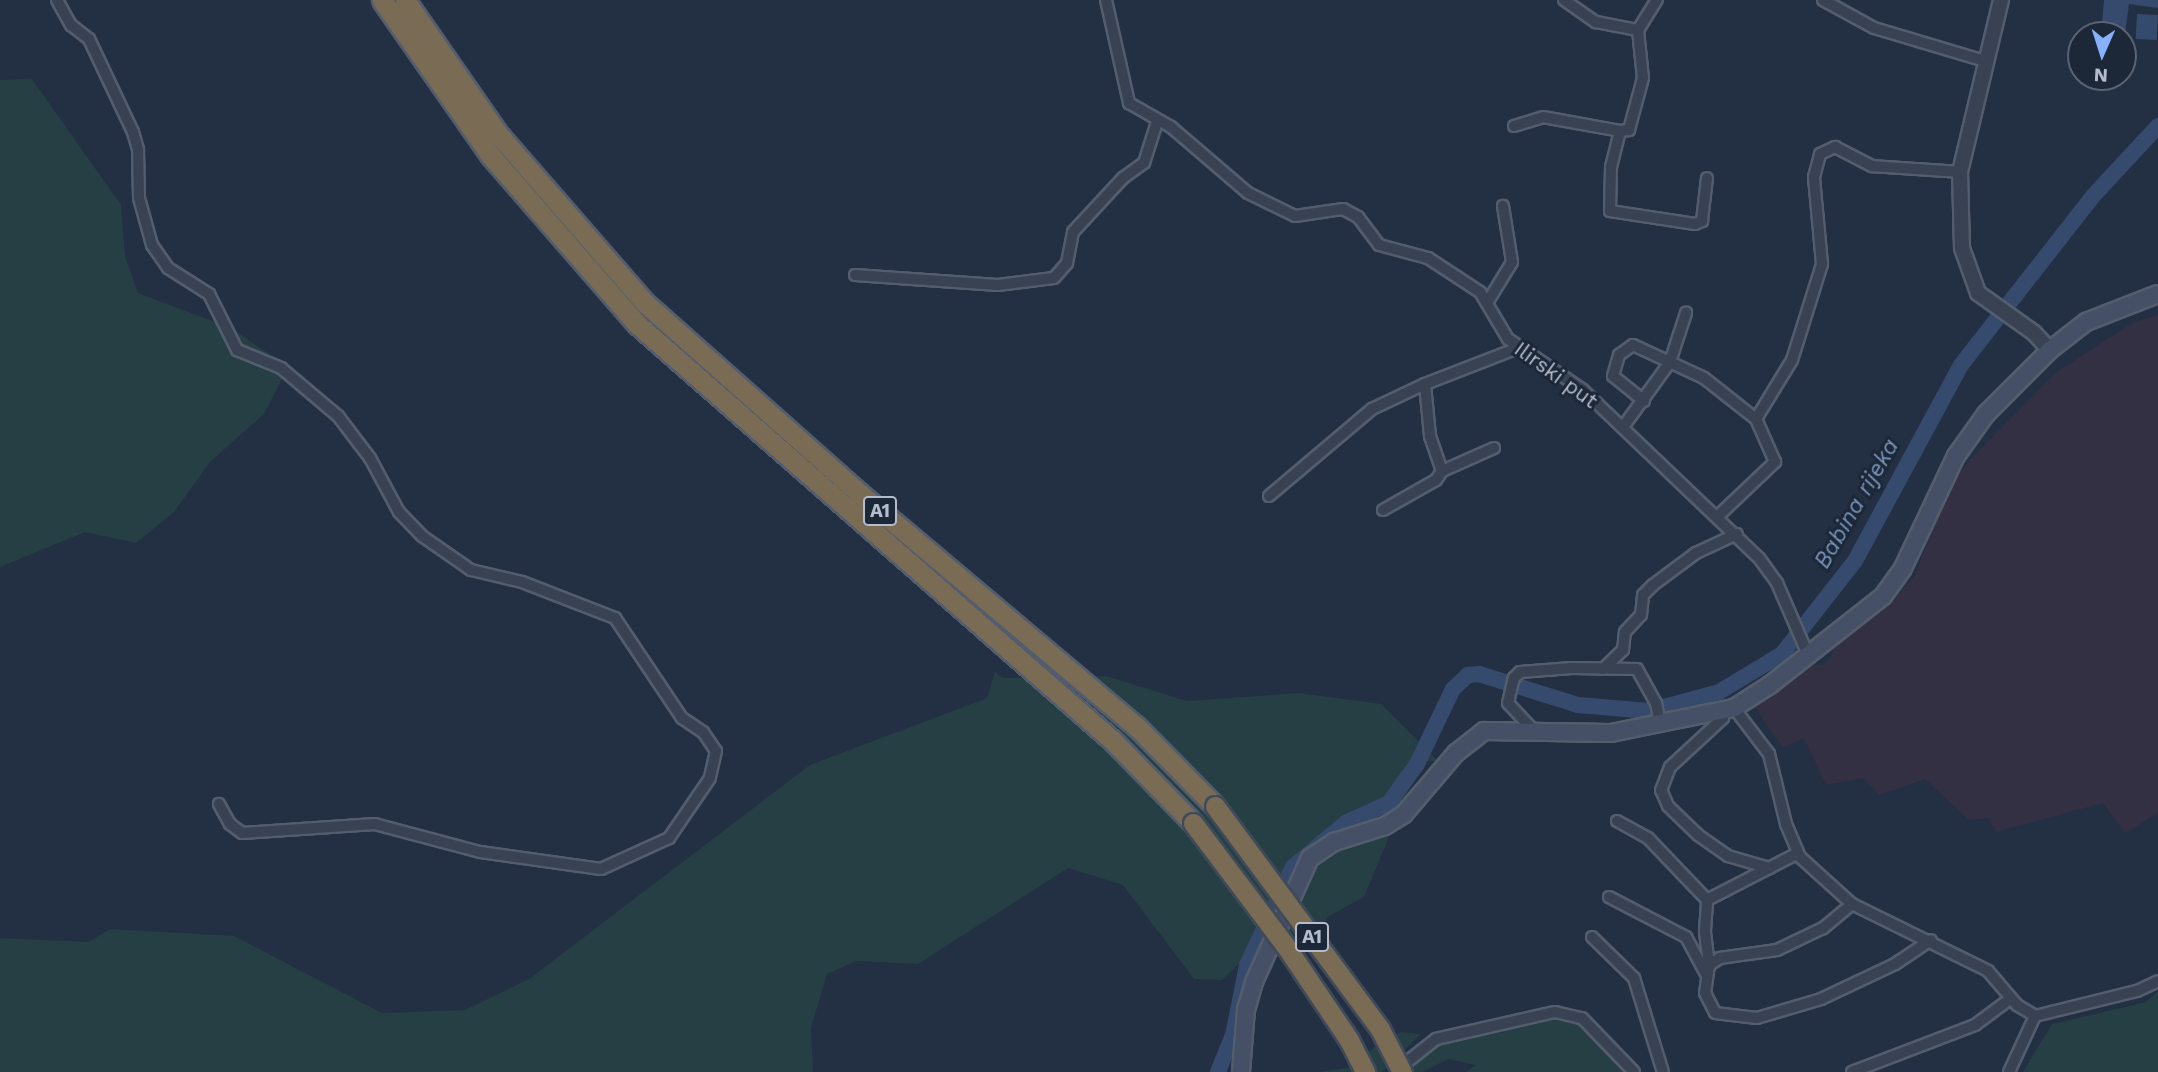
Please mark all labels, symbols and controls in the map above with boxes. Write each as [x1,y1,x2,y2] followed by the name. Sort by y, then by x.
[2067,21,2137,91] north arrow
[2093,64,2109,87] text: N
[1509,336,1603,414] street label: Ilirski put
[1809,434,1905,574] water label: Babina rijeka
[862,496,898,526] road number: A1
[1294,922,1330,953] road number: A1

